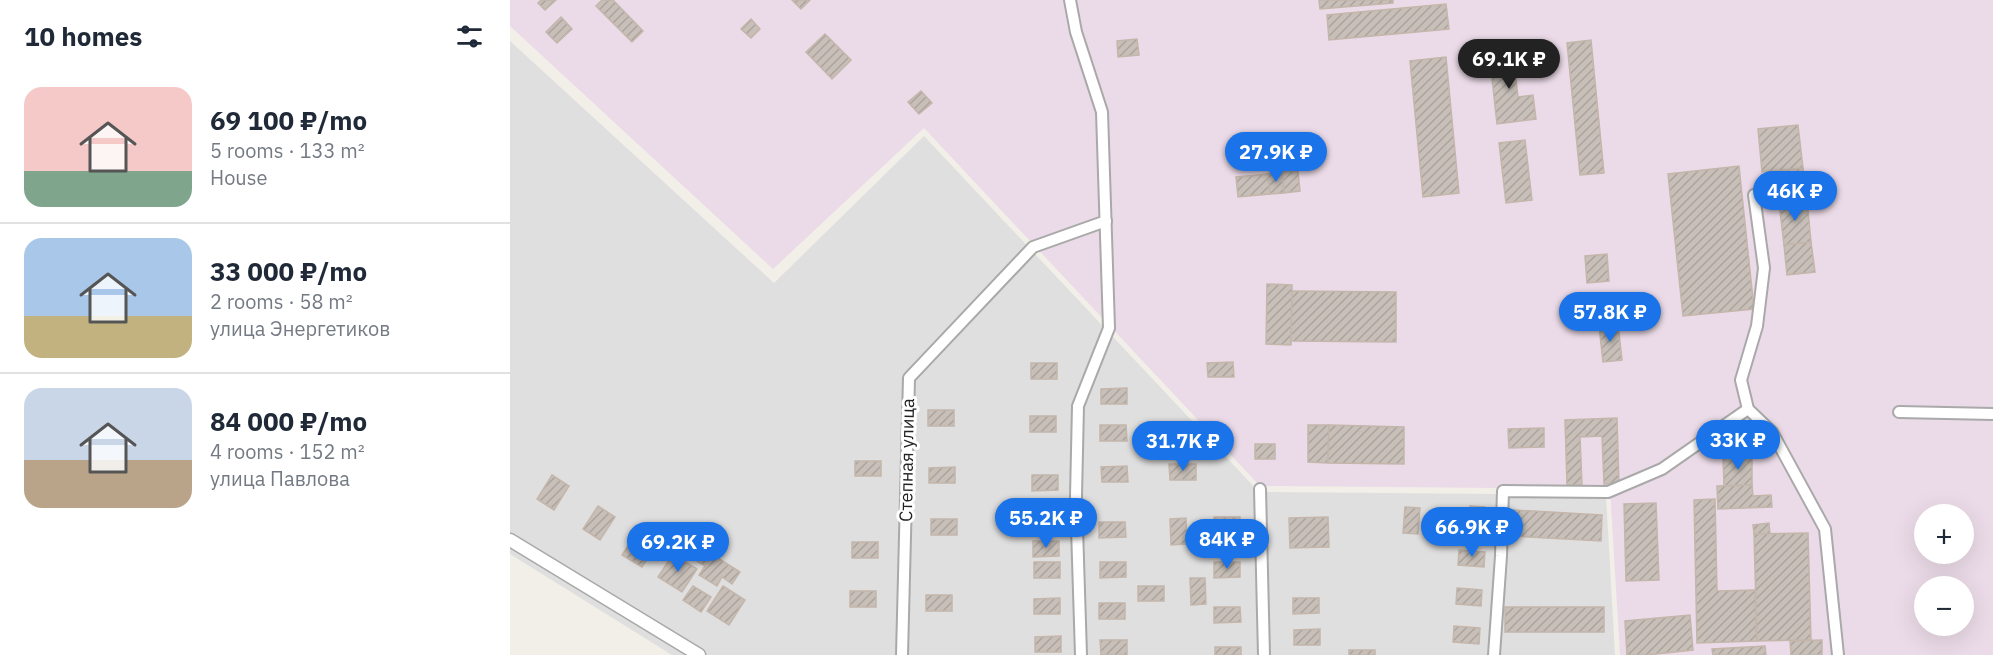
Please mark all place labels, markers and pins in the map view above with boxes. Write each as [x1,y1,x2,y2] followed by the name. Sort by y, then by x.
[1454,39,1564,90] pin: 69.1K ₽
[1221,132,1331,183] pin: 27.9K ₽
[1753,171,1837,222] pin: 46K ₽
[1555,292,1665,343] pin: 57.8K ₽
[1696,420,1780,471] pin: 33K ₽
[1128,421,1238,472] pin: 31.7K ₽
[991,498,1101,549] pin: 55.2K ₽
[1417,507,1527,558] pin: 66.9K ₽
[1185,519,1269,570] pin: 84K ₽
[623,522,733,573] pin: 69.2K ₽

